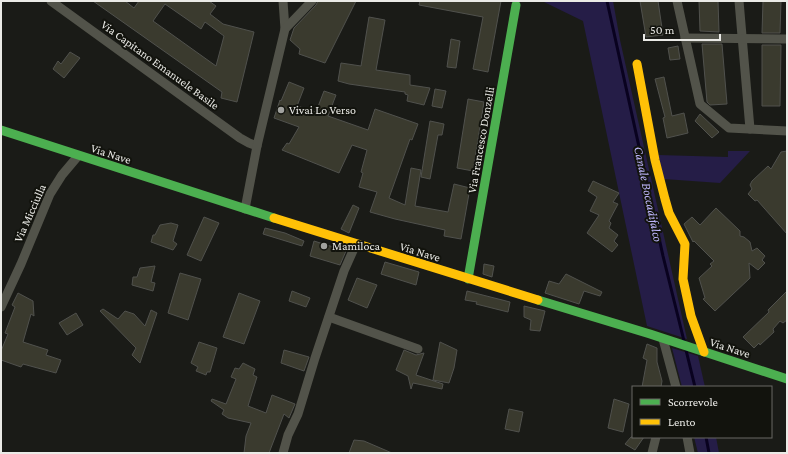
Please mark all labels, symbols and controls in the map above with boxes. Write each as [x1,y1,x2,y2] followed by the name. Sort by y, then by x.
[644,16,720,42] scale bar
[98,17,222,113] street label: Via Capitano Emanuele Basile
[650,23,675,37] text: 50 m
[465,86,497,194] street label: Via Francesco Donzelli
[289,103,356,117] place label: Vivai Lo Verso
[276,105,286,115] marker: Vivai Lo Verso
[89,141,133,167] street label: Via Nave
[631,145,666,244] water label: Canale Boccadifalco
[11,181,49,244] street label: Via Micciulla
[332,239,380,253] place label: Mamiloca
[398,239,442,265] street label: Via Nave
[319,241,329,251] marker: Mamiloca
[708,335,752,361] street label: Via Nave
[632,386,772,438] legend
[668,395,718,409] text: Scorrevole
[668,415,696,429] text: Lento

